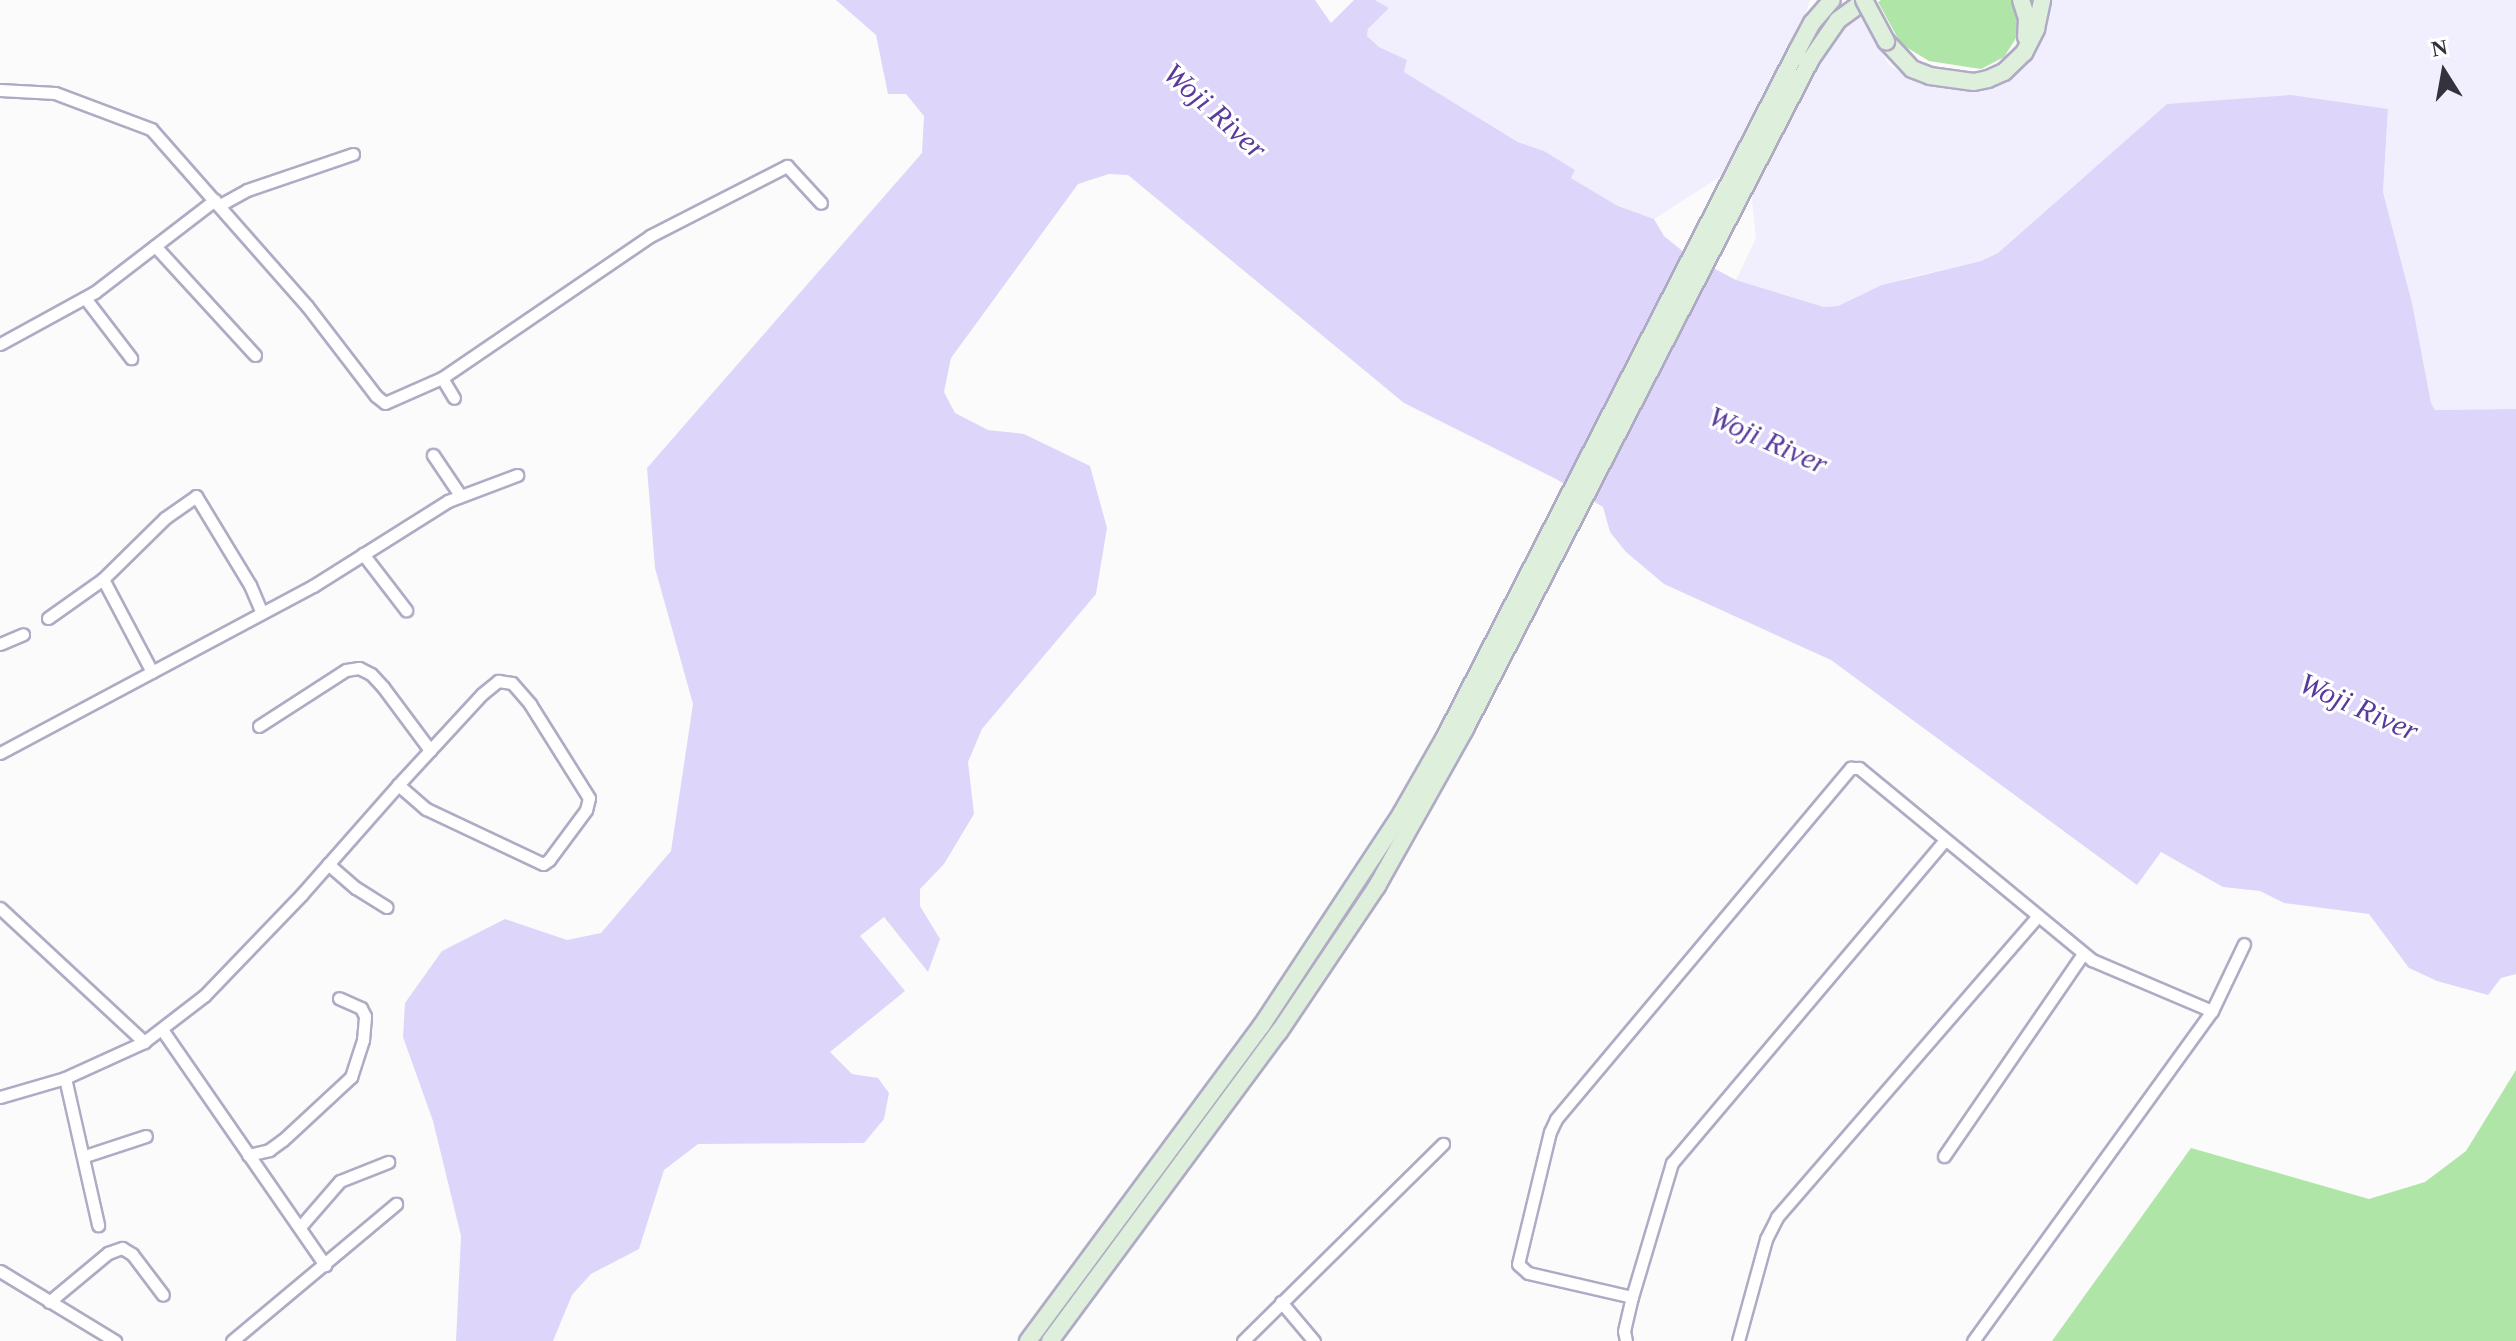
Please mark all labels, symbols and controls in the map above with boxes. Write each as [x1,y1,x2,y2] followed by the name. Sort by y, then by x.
[2404,32,2484,112] north arrow
[2429,34,2450,62] text: N
[1156,55,1274,167] water label: Woji River
[1703,398,1833,482] water label: Woji River
[2294,665,2424,749] water label: Woji River

